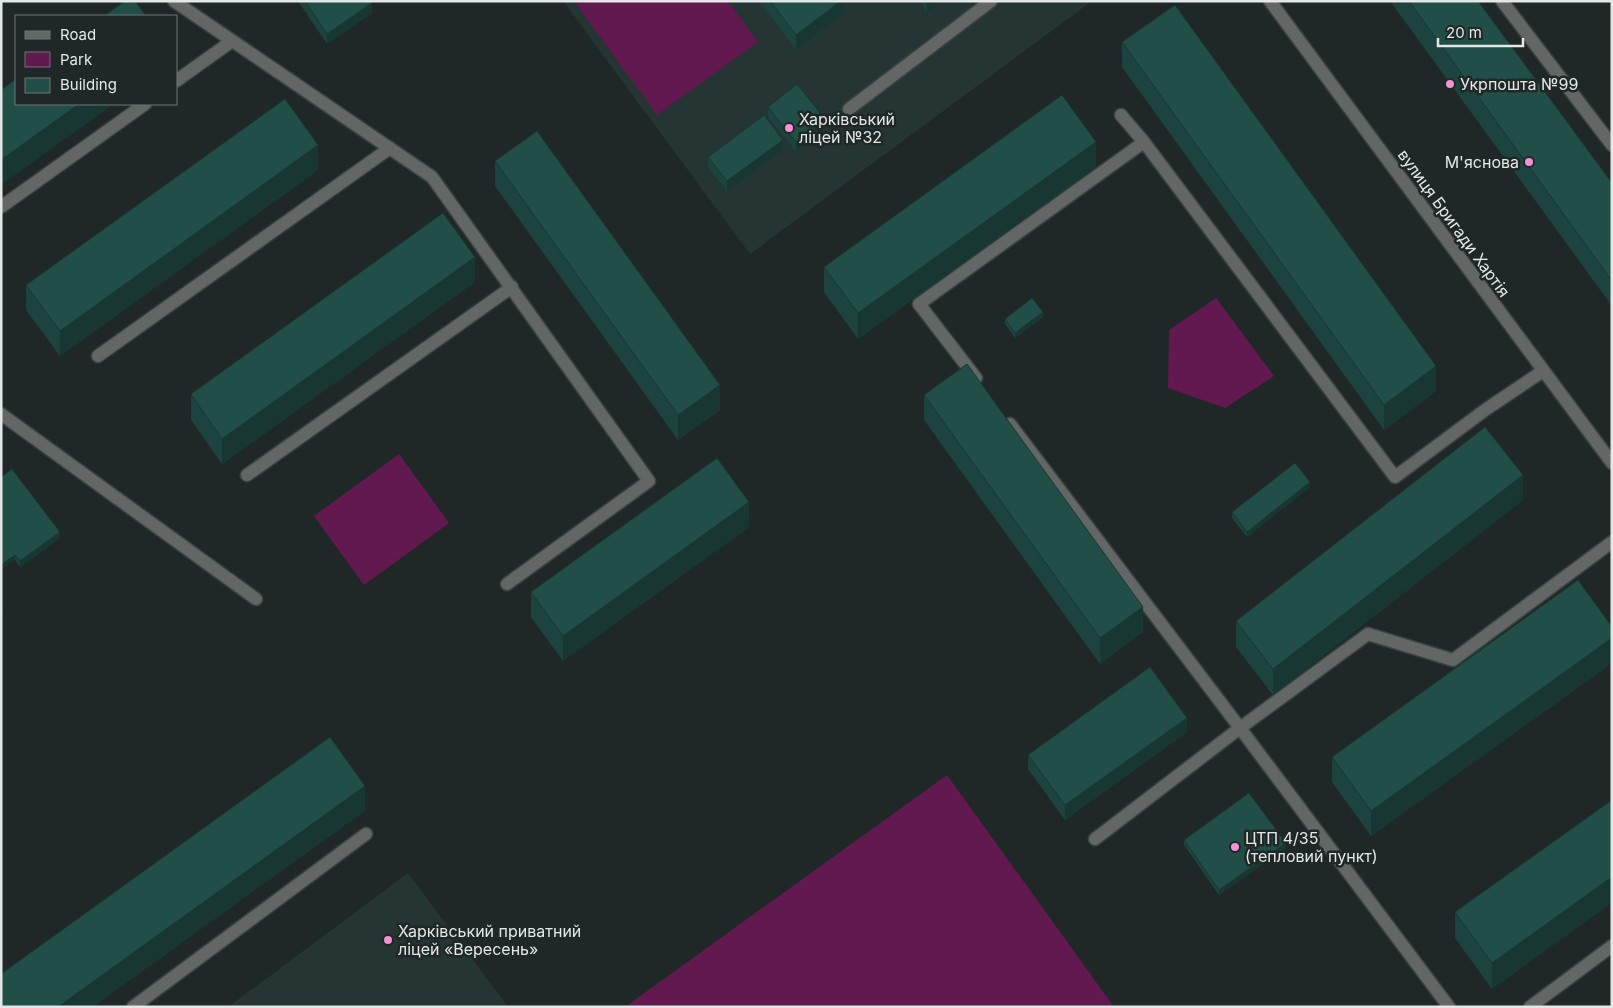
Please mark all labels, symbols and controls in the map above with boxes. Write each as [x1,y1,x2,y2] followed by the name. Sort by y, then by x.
[15,15,178,105] legend
[1438,15,1523,47] scale bar
[1446,23,1482,42] text: 20 m
[60,25,96,44] text: Road
[60,50,93,69] text: Park
[1460,74,1578,94] place label: Укрпошта №99
[60,75,117,94] text: Building
[1444,78,1456,90] marker: Укрпошта №99
[799,109,895,147] place label: Харківський ліцей №32
[783,122,795,134] marker: Харківський ліцей №32
[1394,145,1514,301] street label: вулиця Бригади Хартія
[1445,152,1519,172] place label: М'яснова
[1523,156,1535,168] marker: М'яснова
[1245,828,1378,866] place label: ЦТП 4/35 (тепловий пункт)
[1229,841,1241,853] marker: ЦТП 4/35 (тепловий пункт)
[398,921,581,959] place label: Харківський приватний ліцей «Вересень»
[382,934,394,946] marker: Харківський приватний ліцей «Вересень»

